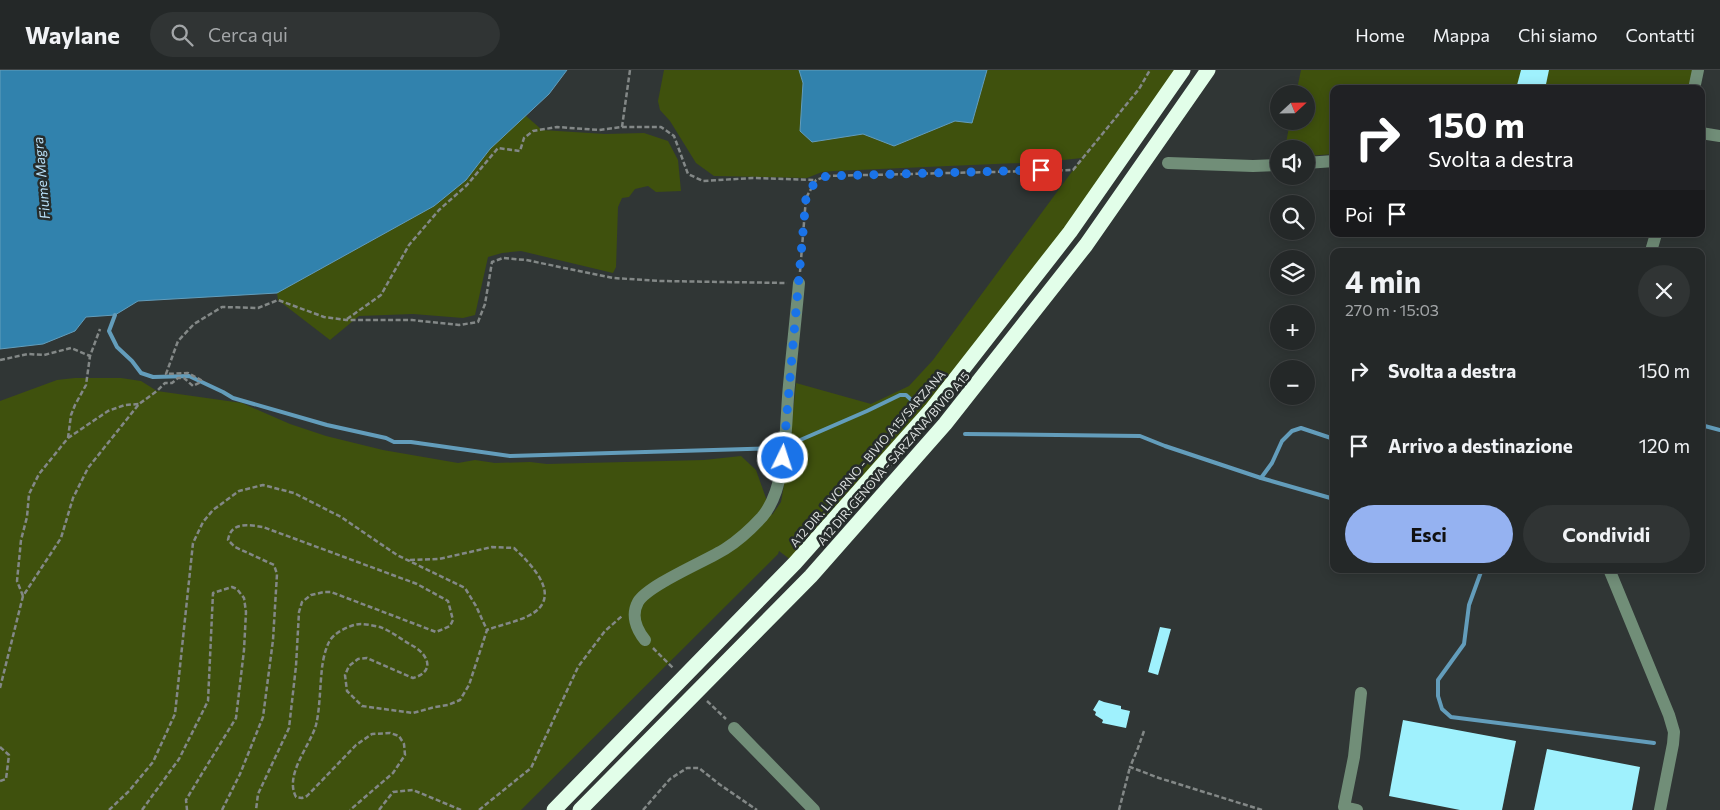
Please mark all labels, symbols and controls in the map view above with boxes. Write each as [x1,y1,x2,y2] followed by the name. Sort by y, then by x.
[150,12,500,57] search box
[25,20,120,49] text: Waylane
[168,21,196,49] icon: search
[208,23,288,46] text: Cerca qui
[1355,24,1405,46] text: Home
[1433,24,1490,46] text: Mappa
[1518,24,1597,46] text: Chi siamo
[1625,24,1695,46] text: Contatti
[1270,85,1315,130] north arrow
[1270,85,1315,405] map controls
[1428,102,1525,145] text: 150 m
[1345,105,1410,170] icon: right
[29,136,53,220] water label: Fiume Magra
[1270,140,1315,185] button: sound
[1428,145,1574,172] text: Svolta a destra
[1020,149,1062,191] pin
[1027,156,1055,184] icon: arrive
[1270,195,1315,240] button: search
[1383,200,1411,228] icon: arrive
[1345,203,1373,226] text: Poi
[1270,250,1315,295] button: layers
[1345,262,1421,299] text: 4 min
[1638,265,1690,317] button: close
[1345,300,1439,319] text: 270 m · 15:03
[1270,305,1315,350] button: +
[1345,357,1373,385] icon: right
[1388,359,1516,382] text: Svolta a destra
[1638,359,1690,382] text: 150 m
[1270,360,1315,405] button: −
[786,367,948,549] street label: A12 DIR. LIVORNO - BIVIO A15/SARZANA
[814,368,972,548] street label: A12 DIR. GENOVA - SARZANA/BIVIO A15
[756,431,808,483] position arrow
[1345,432,1373,460] icon: arrive
[1388,434,1573,457] text: Arrivo a destinazione
[1639,434,1690,457] text: 120 m
[1345,505,1513,563] button: Esci
[1523,505,1690,563] button: Condividi

